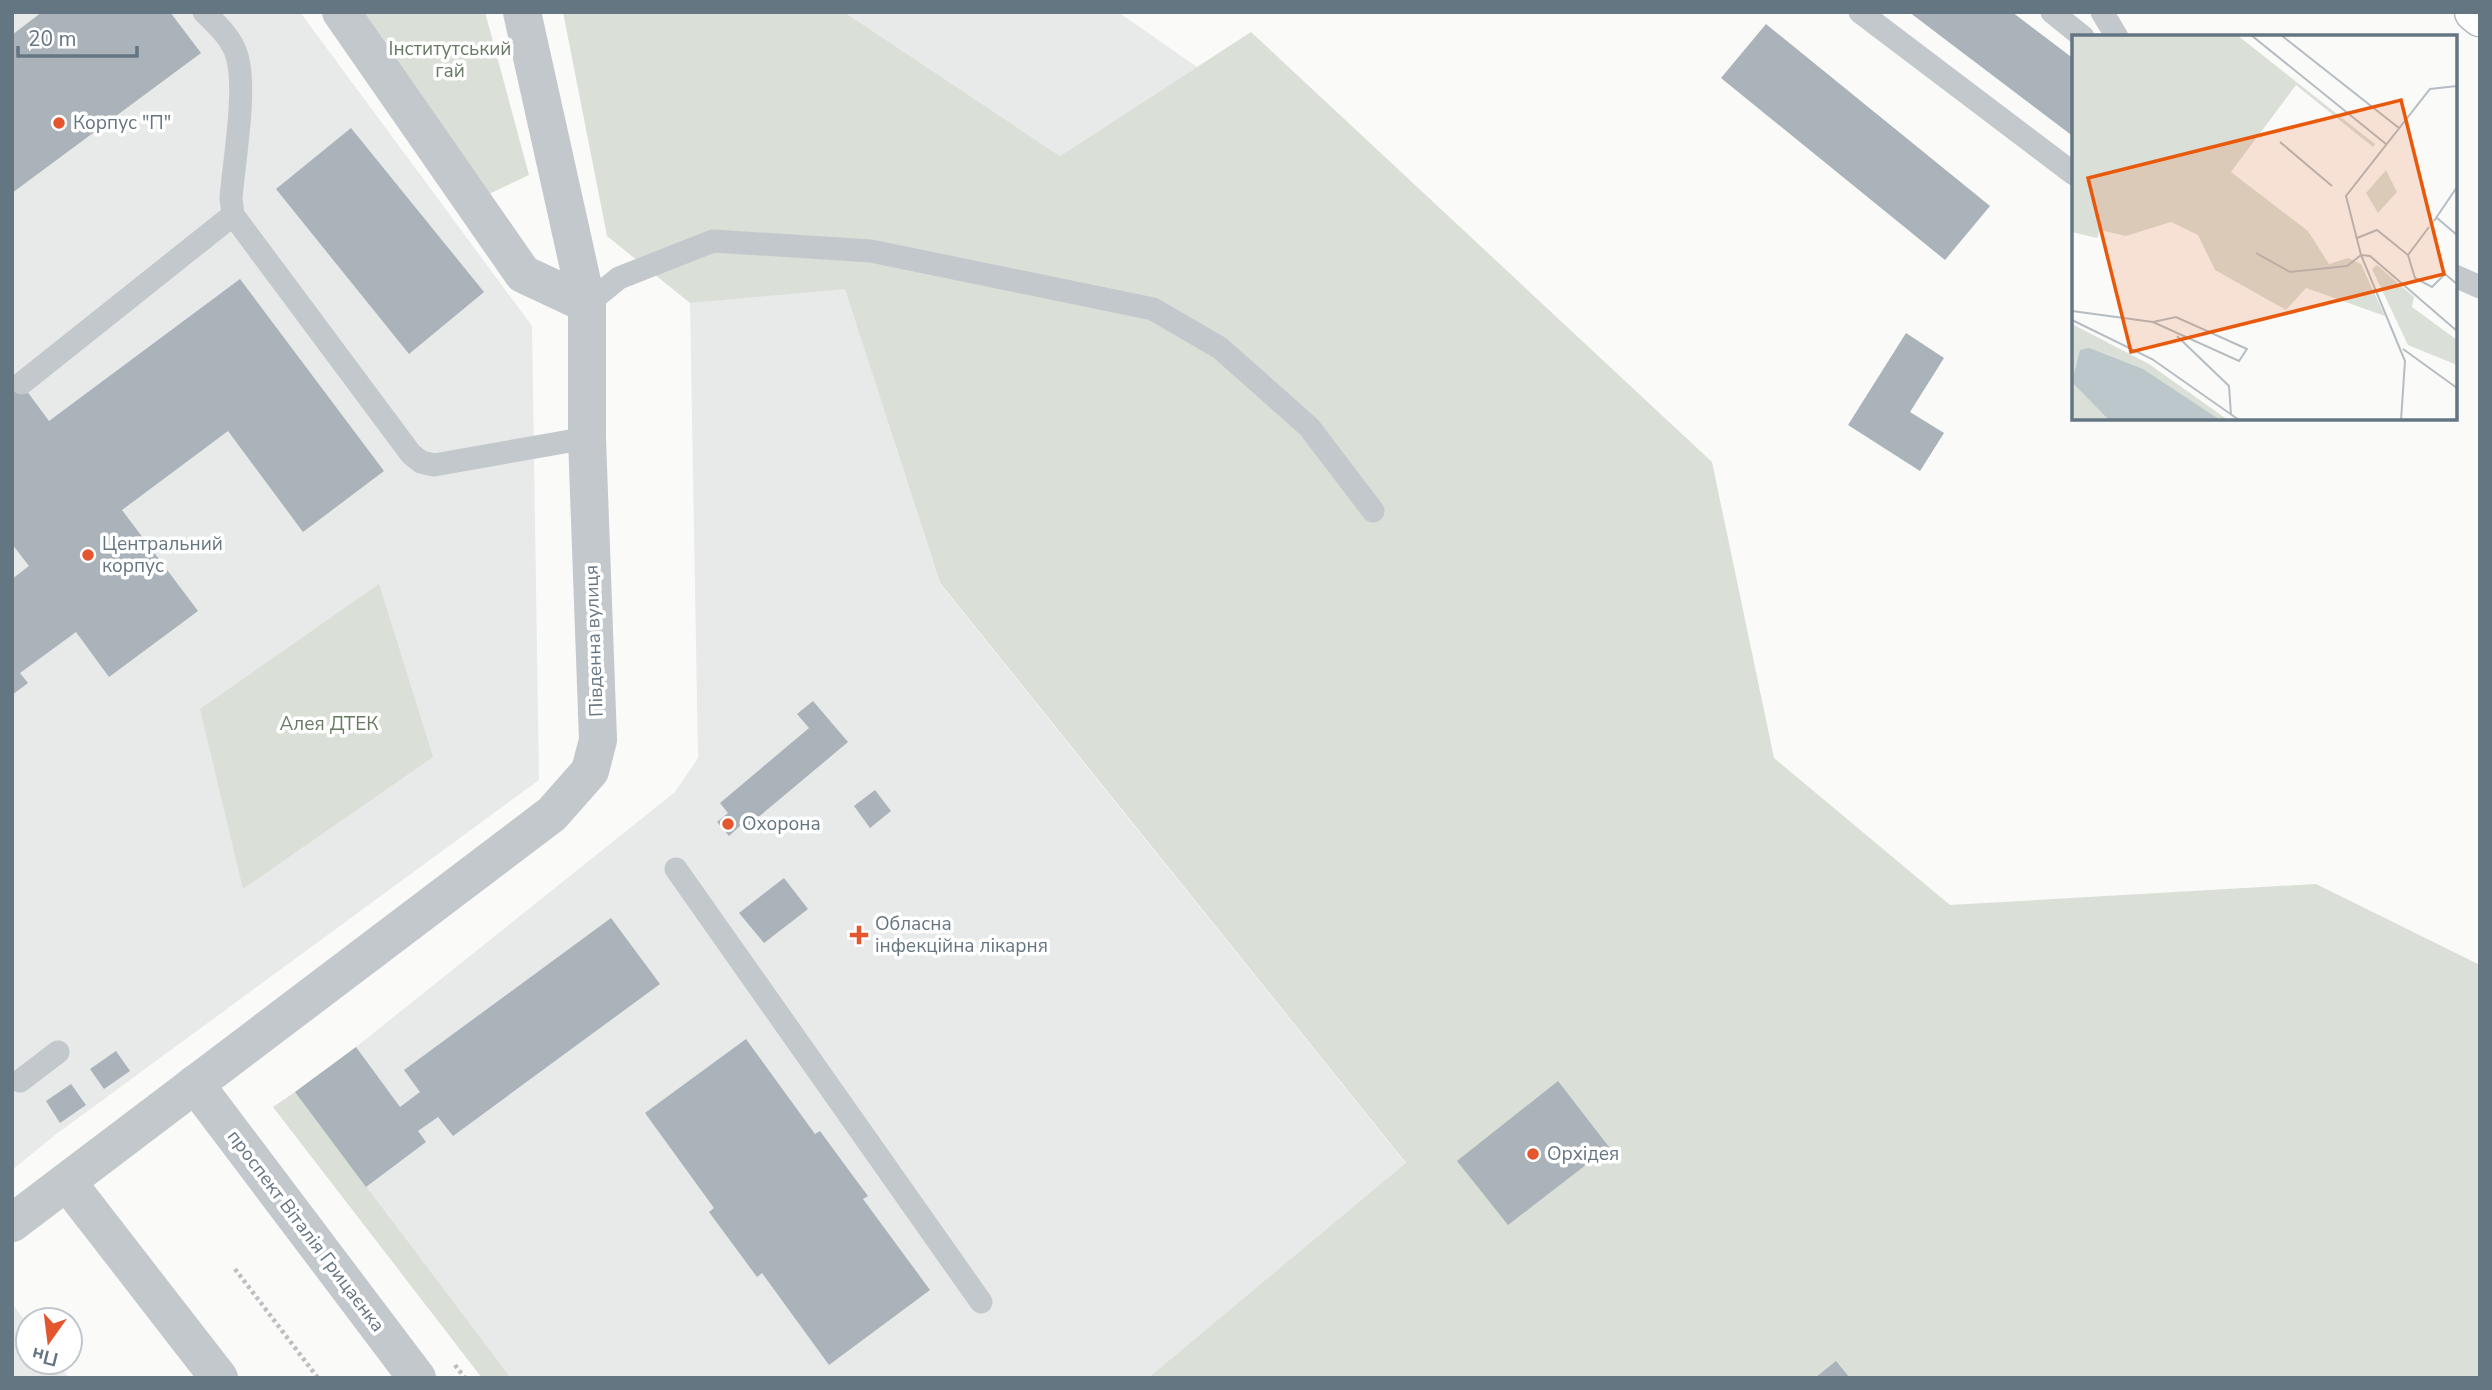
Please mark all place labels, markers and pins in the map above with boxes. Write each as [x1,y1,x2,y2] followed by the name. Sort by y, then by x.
[73,110,171,136] place label: Корпус "П"
[51,115,67,131] marker: Корпус "П"
[102,531,223,579] place label: Центральний корпус
[80,547,96,563] marker: Центральний корпус
[742,811,821,837] place label: Охорона
[720,816,736,832] marker: Охорона
[875,911,1048,959] place label: Обласна інфекційна лікарня
[849,925,869,945] marker: Обласна інфекційна лікарня
[1547,1141,1619,1167] place label: Орхідея
[1525,1146,1541,1162] marker: Орхідея

